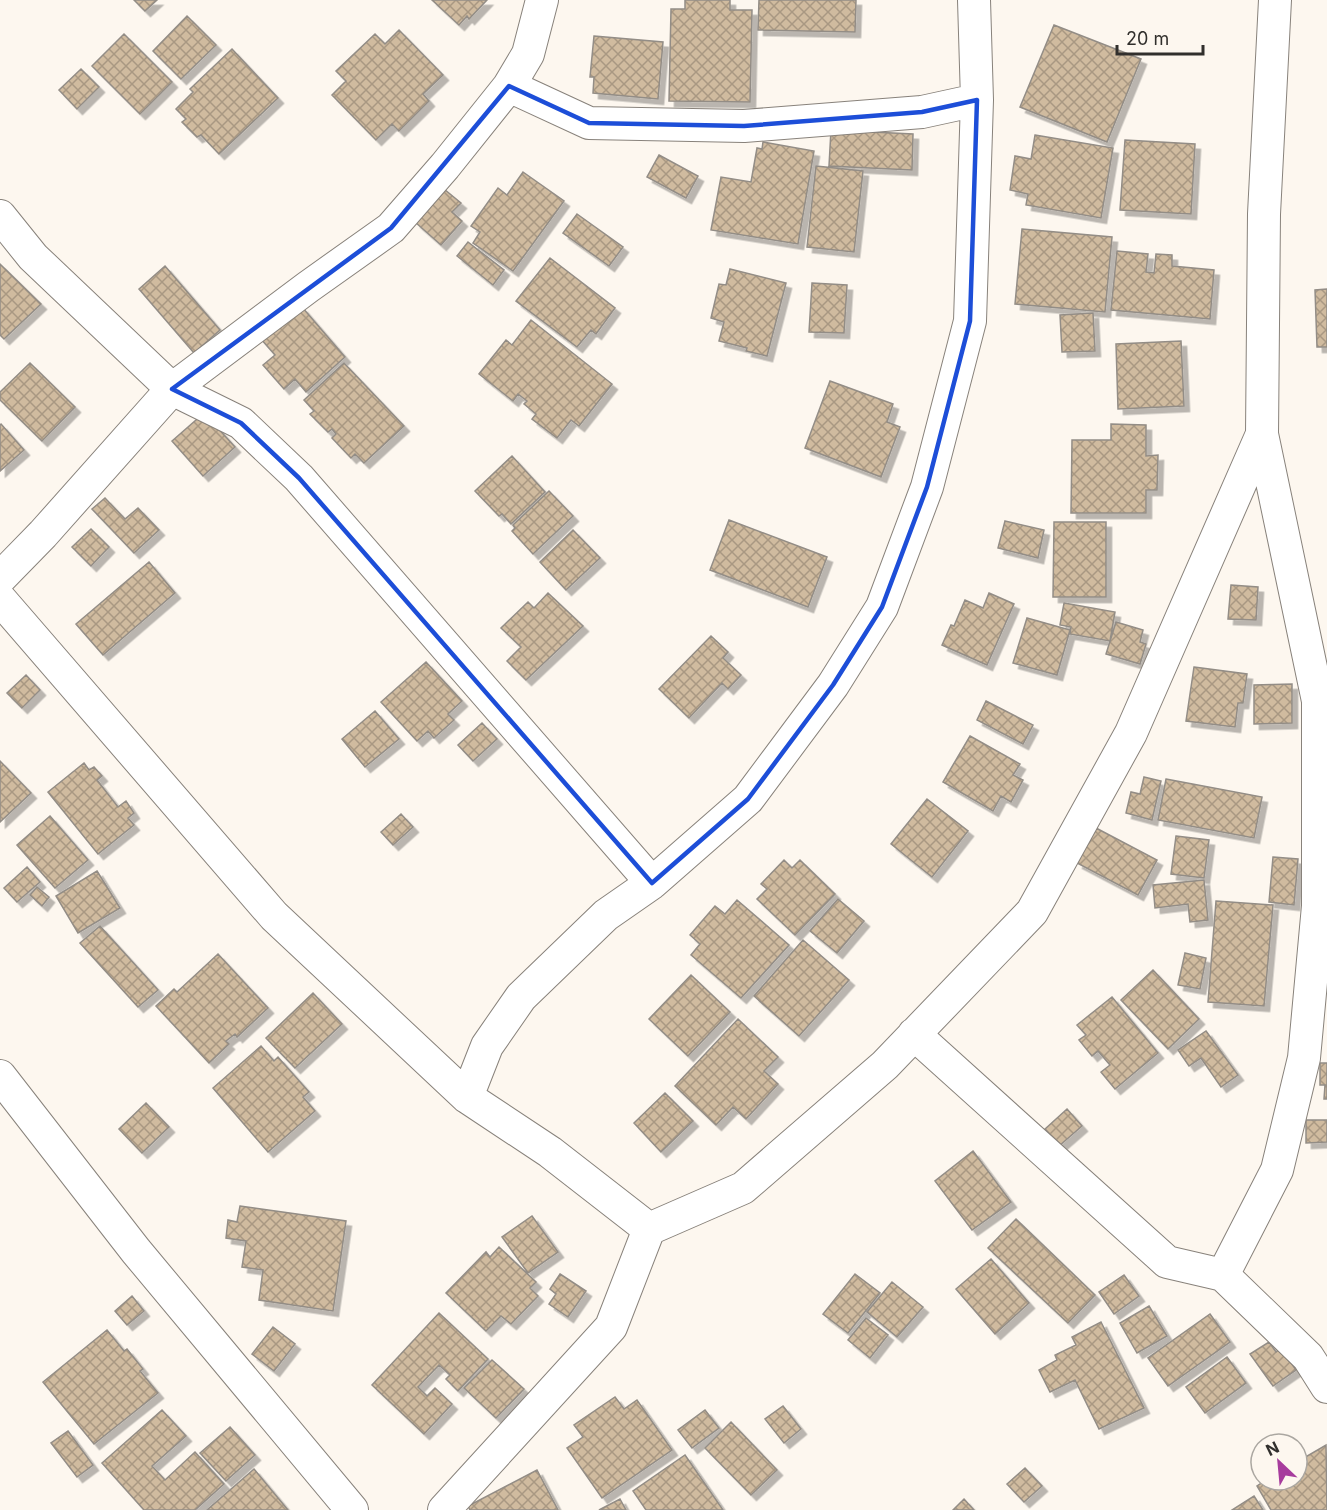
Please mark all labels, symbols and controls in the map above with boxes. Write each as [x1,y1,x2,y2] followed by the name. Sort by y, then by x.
[1117,18,1202,56] scale bar
[1126,28,1169,49] text: 20 m
[1249,1432,1309,1492] north arrow
[1263,1437,1282,1460] text: N

